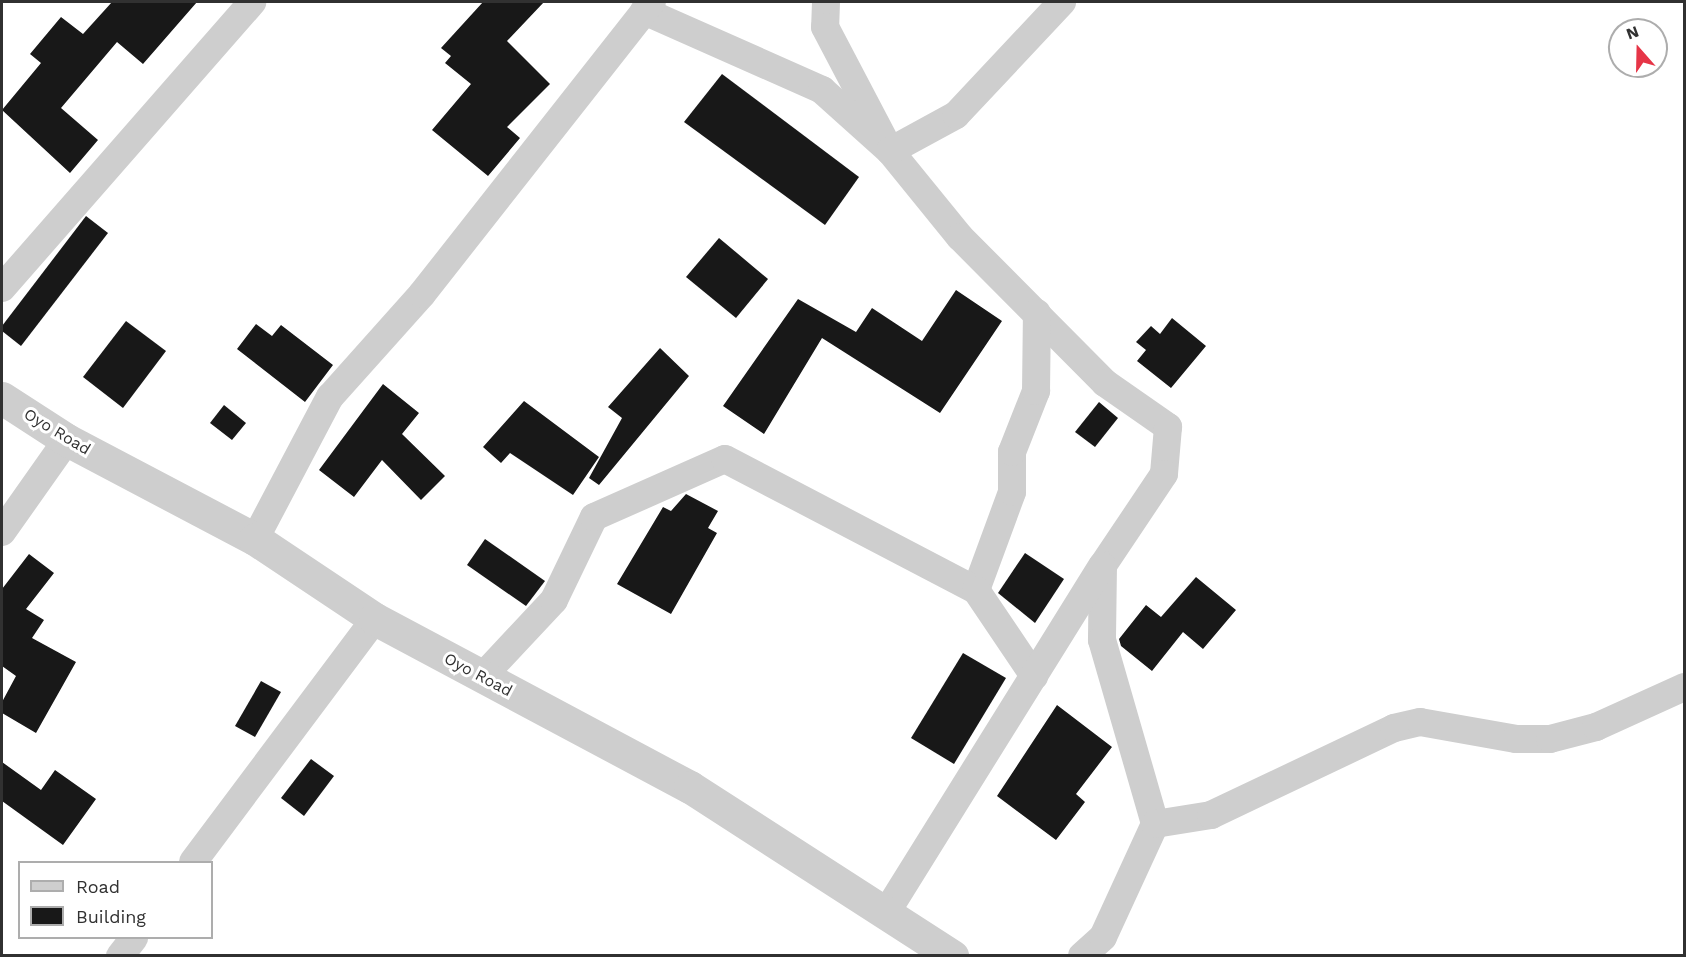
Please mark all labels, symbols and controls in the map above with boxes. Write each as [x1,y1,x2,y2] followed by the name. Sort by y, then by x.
[1608,18,1668,78] north arrow
[1624,22,1641,43] text: N
[20,405,94,459] street label: Oyo Road
[441,649,515,701] street label: Oyo Road
[18,861,213,939] legend
[76,876,120,897] text: Road
[76,906,146,927] text: Building

